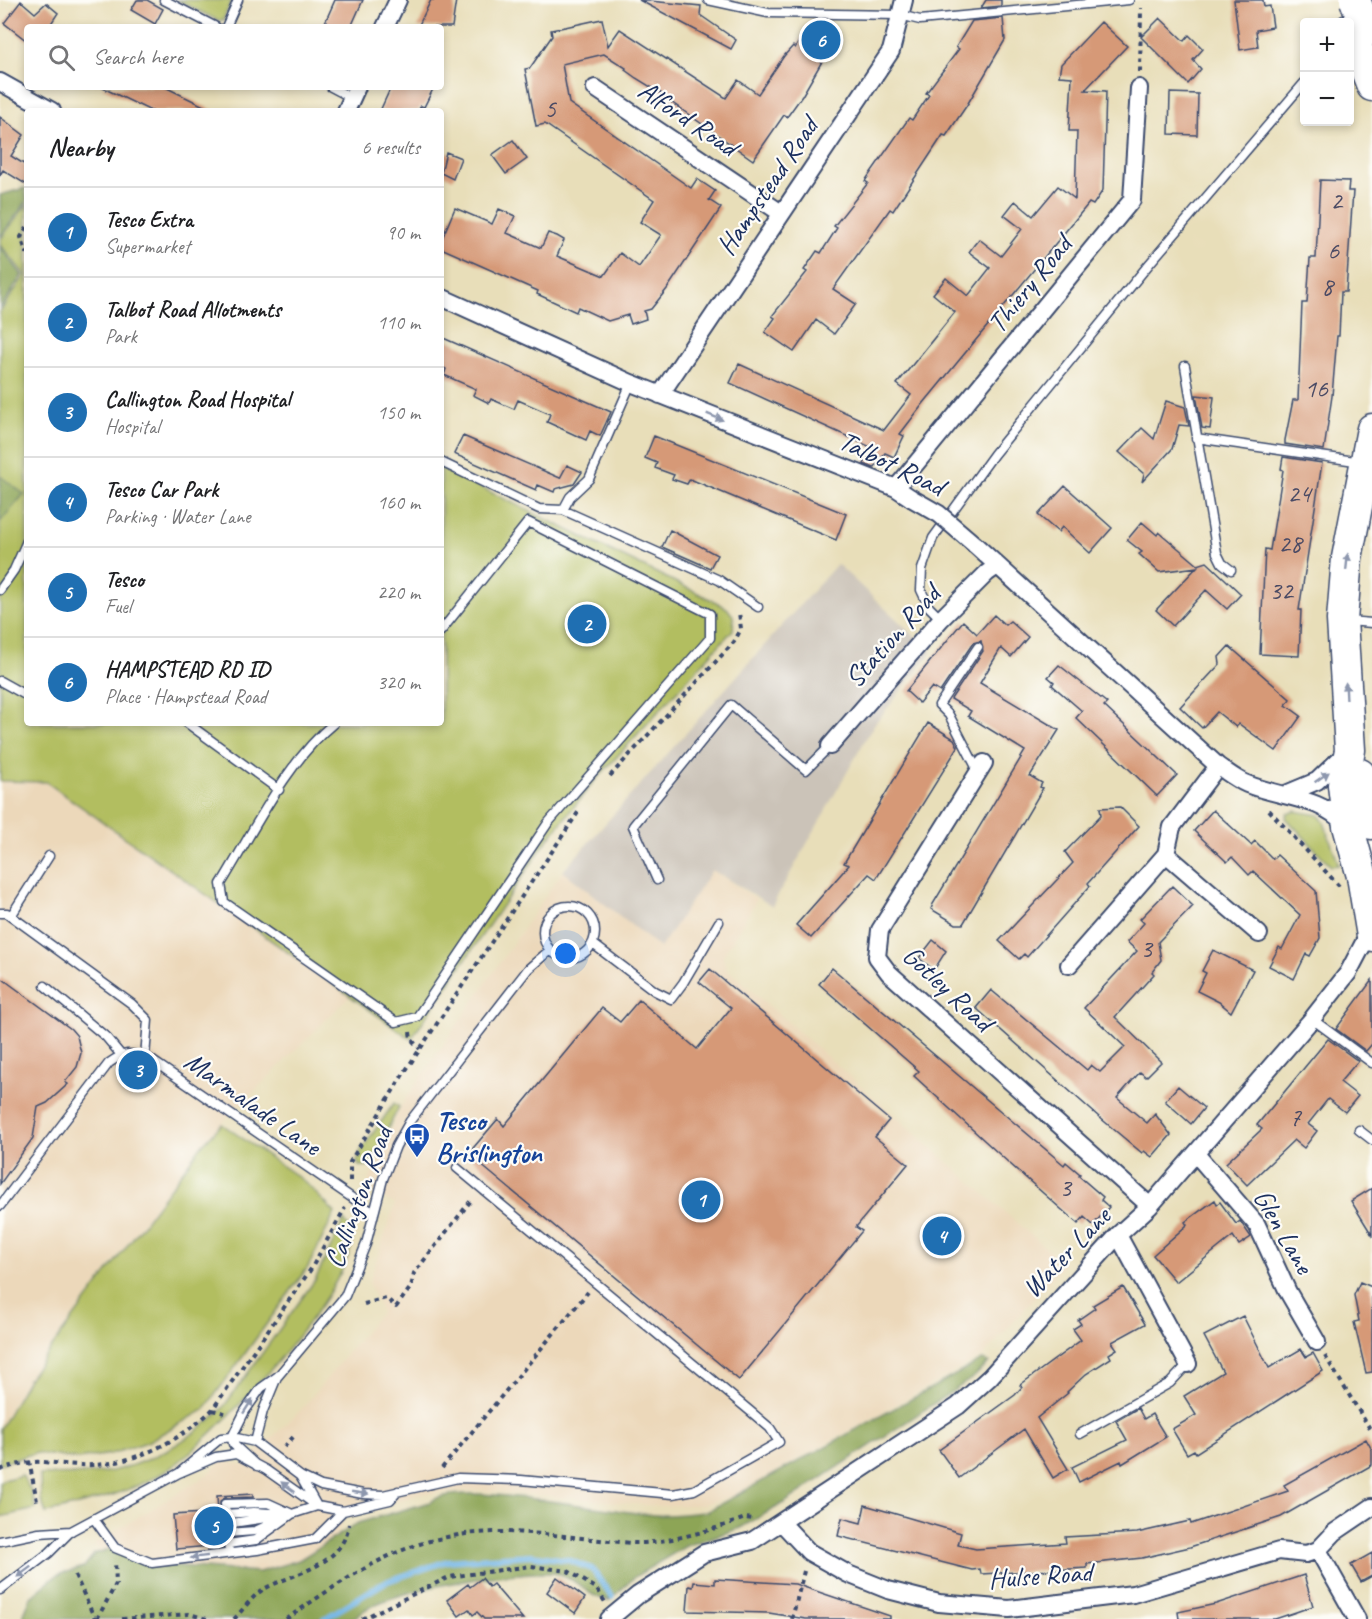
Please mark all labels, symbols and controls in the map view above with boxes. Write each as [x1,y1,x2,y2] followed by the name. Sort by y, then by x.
[802,18,840,63] pin: 6
[1300,18,1354,126] map controls
[1300,18,1354,72] button: +
[24,24,444,90] search box
[45,41,78,74] icon: search
[93,43,183,71] text: Search here
[632,72,747,166] street label: Alford Road
[1300,72,1354,126] button: −
[544,92,557,125] house number: 5
[708,107,828,261] street label: Hampstead Road
[48,131,113,164] text: Nearby
[361,135,420,160] text: 6 results
[1330,184,1344,217] house number: 2
[105,206,193,234] text: Tesco Extra
[63,220,72,245] text: 1
[386,220,420,245] text: 90 m
[979,225,1081,340] street label: Thiery Road
[105,234,190,259] text: Supermarket
[1327,234,1340,267] house number: 6
[1321,270,1335,303] house number: 8
[105,296,281,324] text: Talbot Road Allotments
[63,310,72,335] text: 2
[377,310,420,335] text: 110 m
[105,324,137,349] text: Park
[1304,372,1329,405] house number: 16
[105,386,290,414] text: Callington Road Hospital
[63,400,72,425] text: 3
[377,400,420,425] text: 150 m
[706,412,724,422] one-way arrow
[105,414,160,439] text: Hospital
[833,422,954,505] street label: Talbot Road
[105,476,218,504] text: Tesco Car Park
[1287,477,1313,510] house number: 24
[63,490,72,515] text: 4
[377,490,420,515] text: 160 m
[105,504,251,529] text: Parking · Water Lane
[1278,527,1304,560] house number: 28
[1342,552,1352,571] one-way arrow
[105,566,144,594] text: Tesco
[837,574,950,695] street label: Station Road
[1269,574,1295,607] house number: 32
[63,580,72,605] text: 5
[377,580,420,605] text: 220 m
[105,594,131,619] text: Fuel
[568,602,606,646] pin: 2
[105,656,270,684] text: HAMPSTEAD RD ID
[63,670,72,695] text: 6
[377,670,420,695] text: 320 m
[1342,682,1351,701] one-way arrow
[105,684,267,709] text: Place · Hampstead Road
[1313,771,1329,783] one-way arrow
[1140,932,1154,965] house number: 3
[896,937,1003,1041] street label: Gotley Road
[551,939,580,968] your location
[178,1043,330,1164] street label: Marmalade Lane
[118,1048,158,1092] pin: 3
[1289,1101,1302,1134] house number: 7
[436,1103,543,1170] place label: Tesco Brislington
[316,1118,401,1273] street label: Callington Road
[402,1121,432,1159] bus stop icon: Tesco Brislington
[1059,1171,1073,1204] house number: 3
[682,1178,720,1222] pin: 1
[1246,1182,1323,1281] street label: Glen Lane
[1014,1198,1119,1305] street label: Water Lane
[922,1214,962,1258] pin: 4
[243,1398,254,1414] one-way arrow
[280,1481,296,1494] one-way arrow
[350,1488,369,1497] one-way arrow
[194,1504,234,1549] pin: 5
[189,1552,208,1562] one-way arrow
[987,1554,1097,1596] street label: Hulse Road
[17,1565,32,1577] one-way arrow

